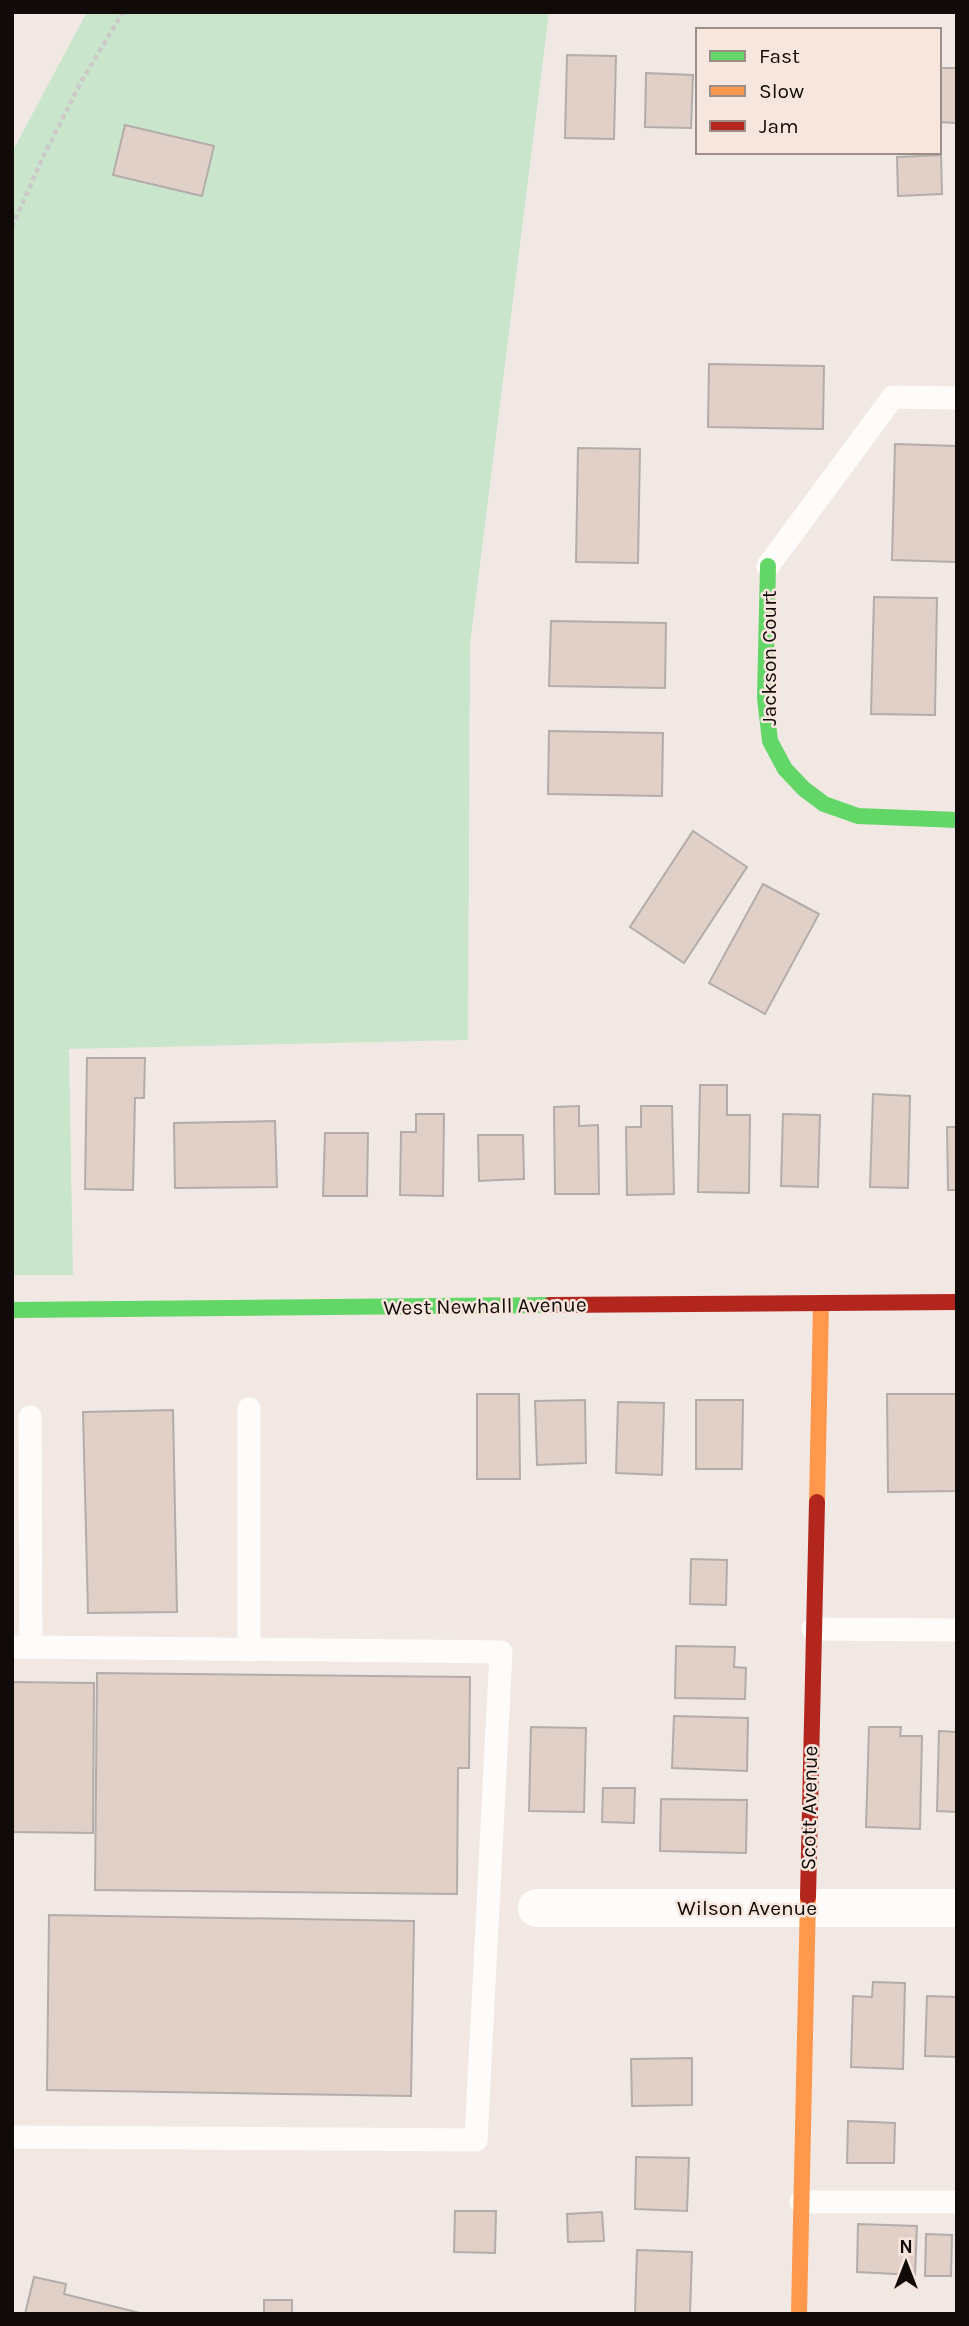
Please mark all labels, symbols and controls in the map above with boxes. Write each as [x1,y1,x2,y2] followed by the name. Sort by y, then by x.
[696,28,941,154] legend
[759,44,800,68] text: Fast
[759,79,804,103] text: Slow
[759,114,799,138] text: Jam
[757,590,781,726] street label: Jackson Court
[383,1292,587,1320] street label: West Newhall Avenue
[796,1745,822,1871] street label: Scott Avenue
[677,1896,817,1920] street label: Wilson Avenue
[871,2228,941,2298] north arrow
[899,2236,913,2258] text: N

